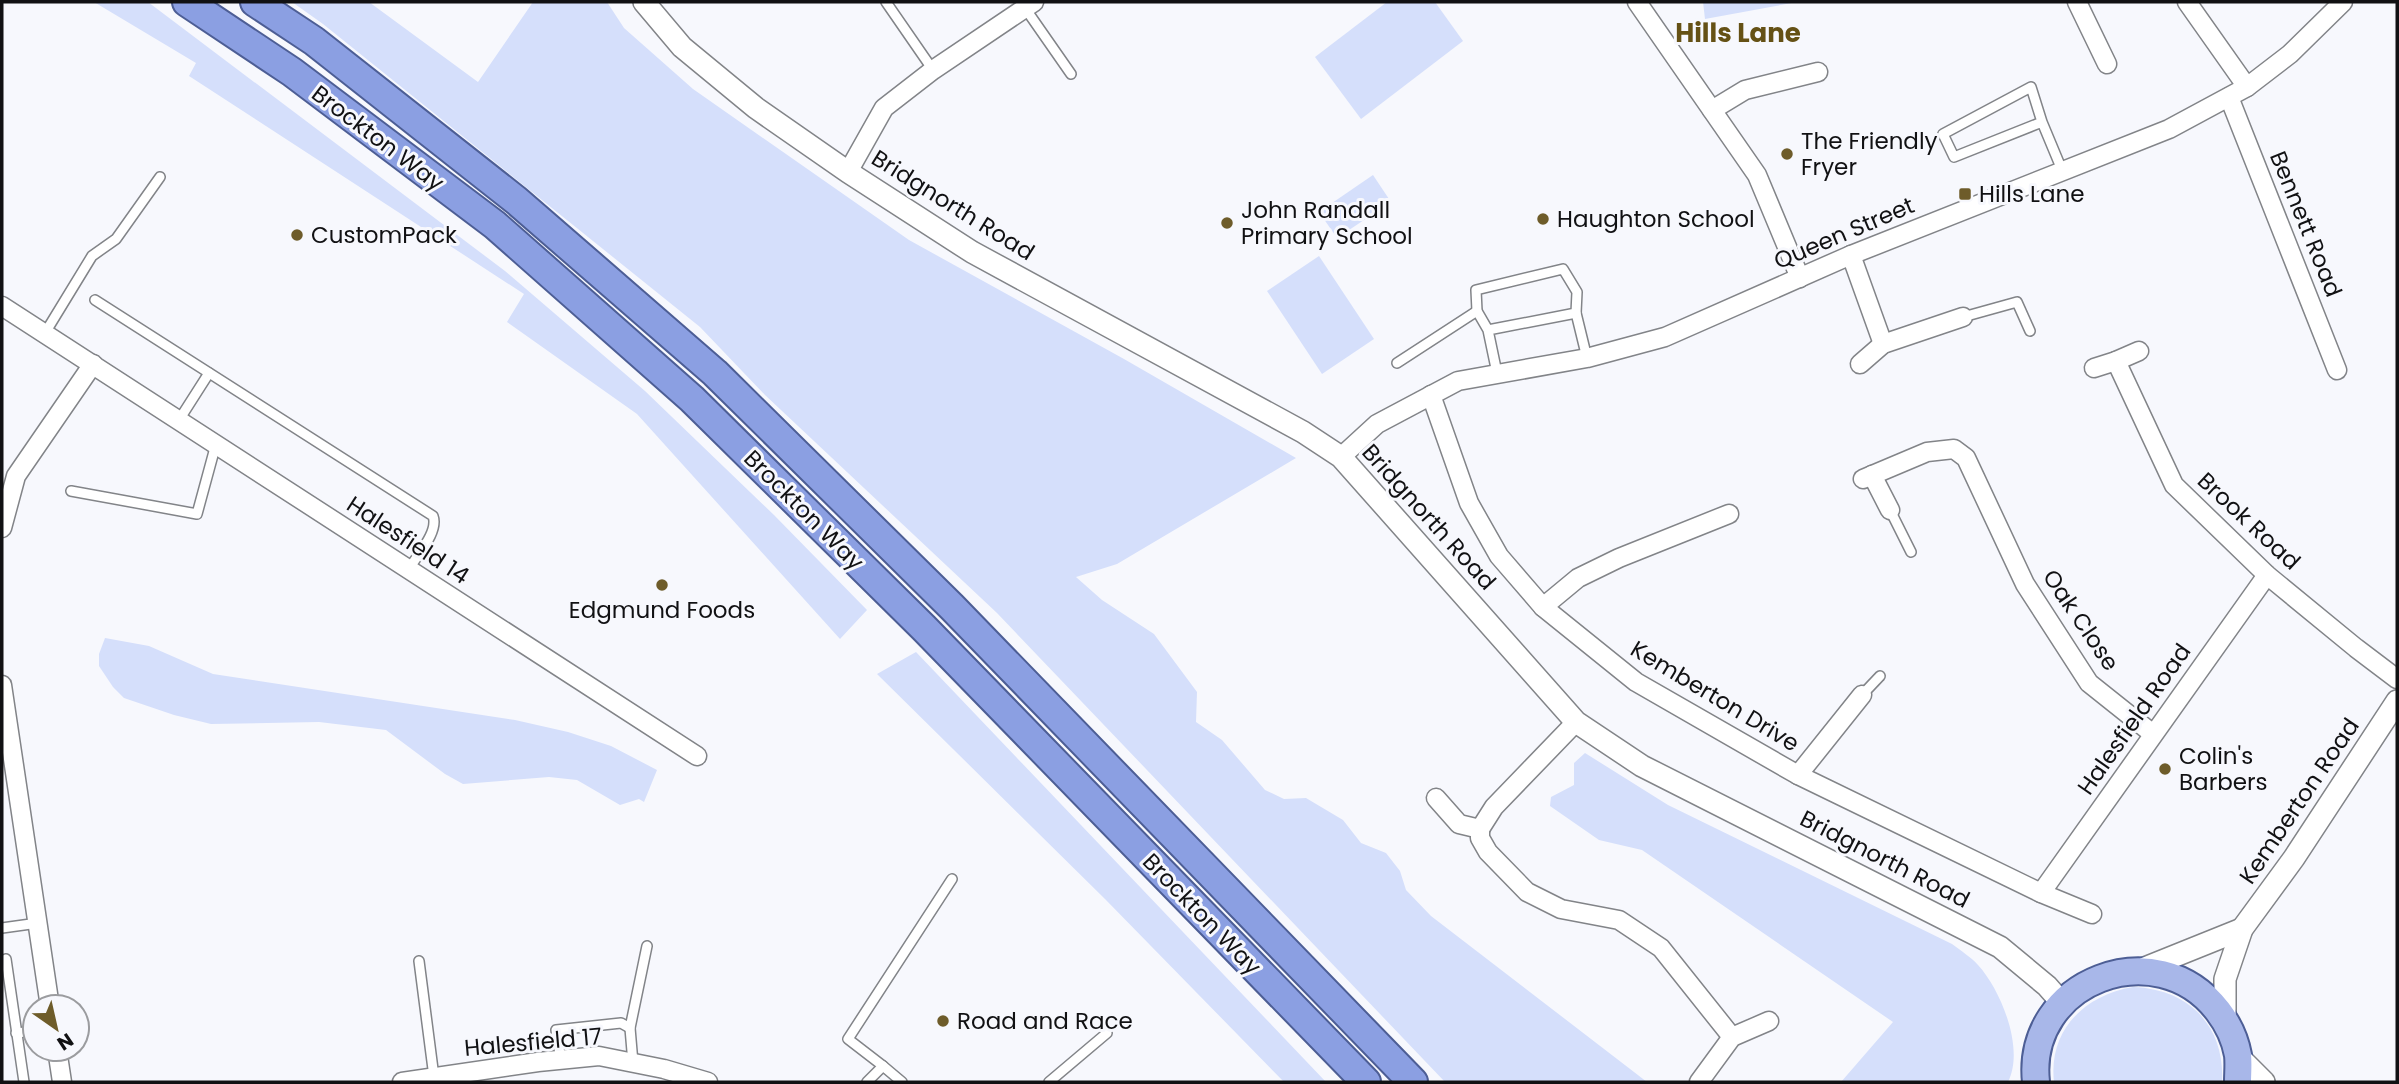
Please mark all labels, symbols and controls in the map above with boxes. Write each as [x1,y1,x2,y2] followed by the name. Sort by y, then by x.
[1675,15,1801,51] district label: Hills Lane
[305,78,451,198] street label: Brockton Way
[1801,125,1938,183] place label: The Friendly Fryer
[865,142,1041,268] street label: Bridgnorth Road
[1779,146,1795,162] marker: The Friendly Fryer
[2262,146,2350,302] street label: Bennett Road
[1979,178,2085,210] place label: Hills Lane
[1957,186,1973,202] marker: Hills Lane
[1769,189,1919,277] street label: Queen Street
[1241,194,1413,252] place label: John Randall Primary School
[1557,203,1755,235] place label: Haughton School
[1535,211,1551,227] marker: Haughton School
[1219,215,1235,231] marker: John Randall Primary School
[311,219,457,251] place label: CustomPack
[289,227,305,243] marker: CustomPack
[1355,437,1503,597] street label: Bridgnorth Road
[737,443,871,577] street label: Brockton Way
[2191,465,2307,577] street label: Brook Road
[341,488,475,592] street label: Halesfield 14
[2035,563,2127,677] street label: Oak Close
[654,577,670,593] marker: Edgmund Foods
[569,594,755,626] place label: Edgmund Foods
[1625,633,1805,759] street label: Kemberton Drive
[2070,637,2198,801] street label: Halesfield Road
[2232,712,2366,890] street label: Kemberton Road
[2179,740,2268,798] place label: Colin's Barbers
[2157,761,2173,777] marker: Colin's Barbers
[1795,802,1975,916] street label: Bridgnorth Road
[1136,846,1268,982] street label: Brockton Way
[21,993,91,1063] north arrow
[957,1005,1133,1037] place label: Road and Race
[935,1013,951,1029] marker: Road and Race
[463,1020,603,1064] street label: Halesfield 17
[52,1026,79,1057] text: N

